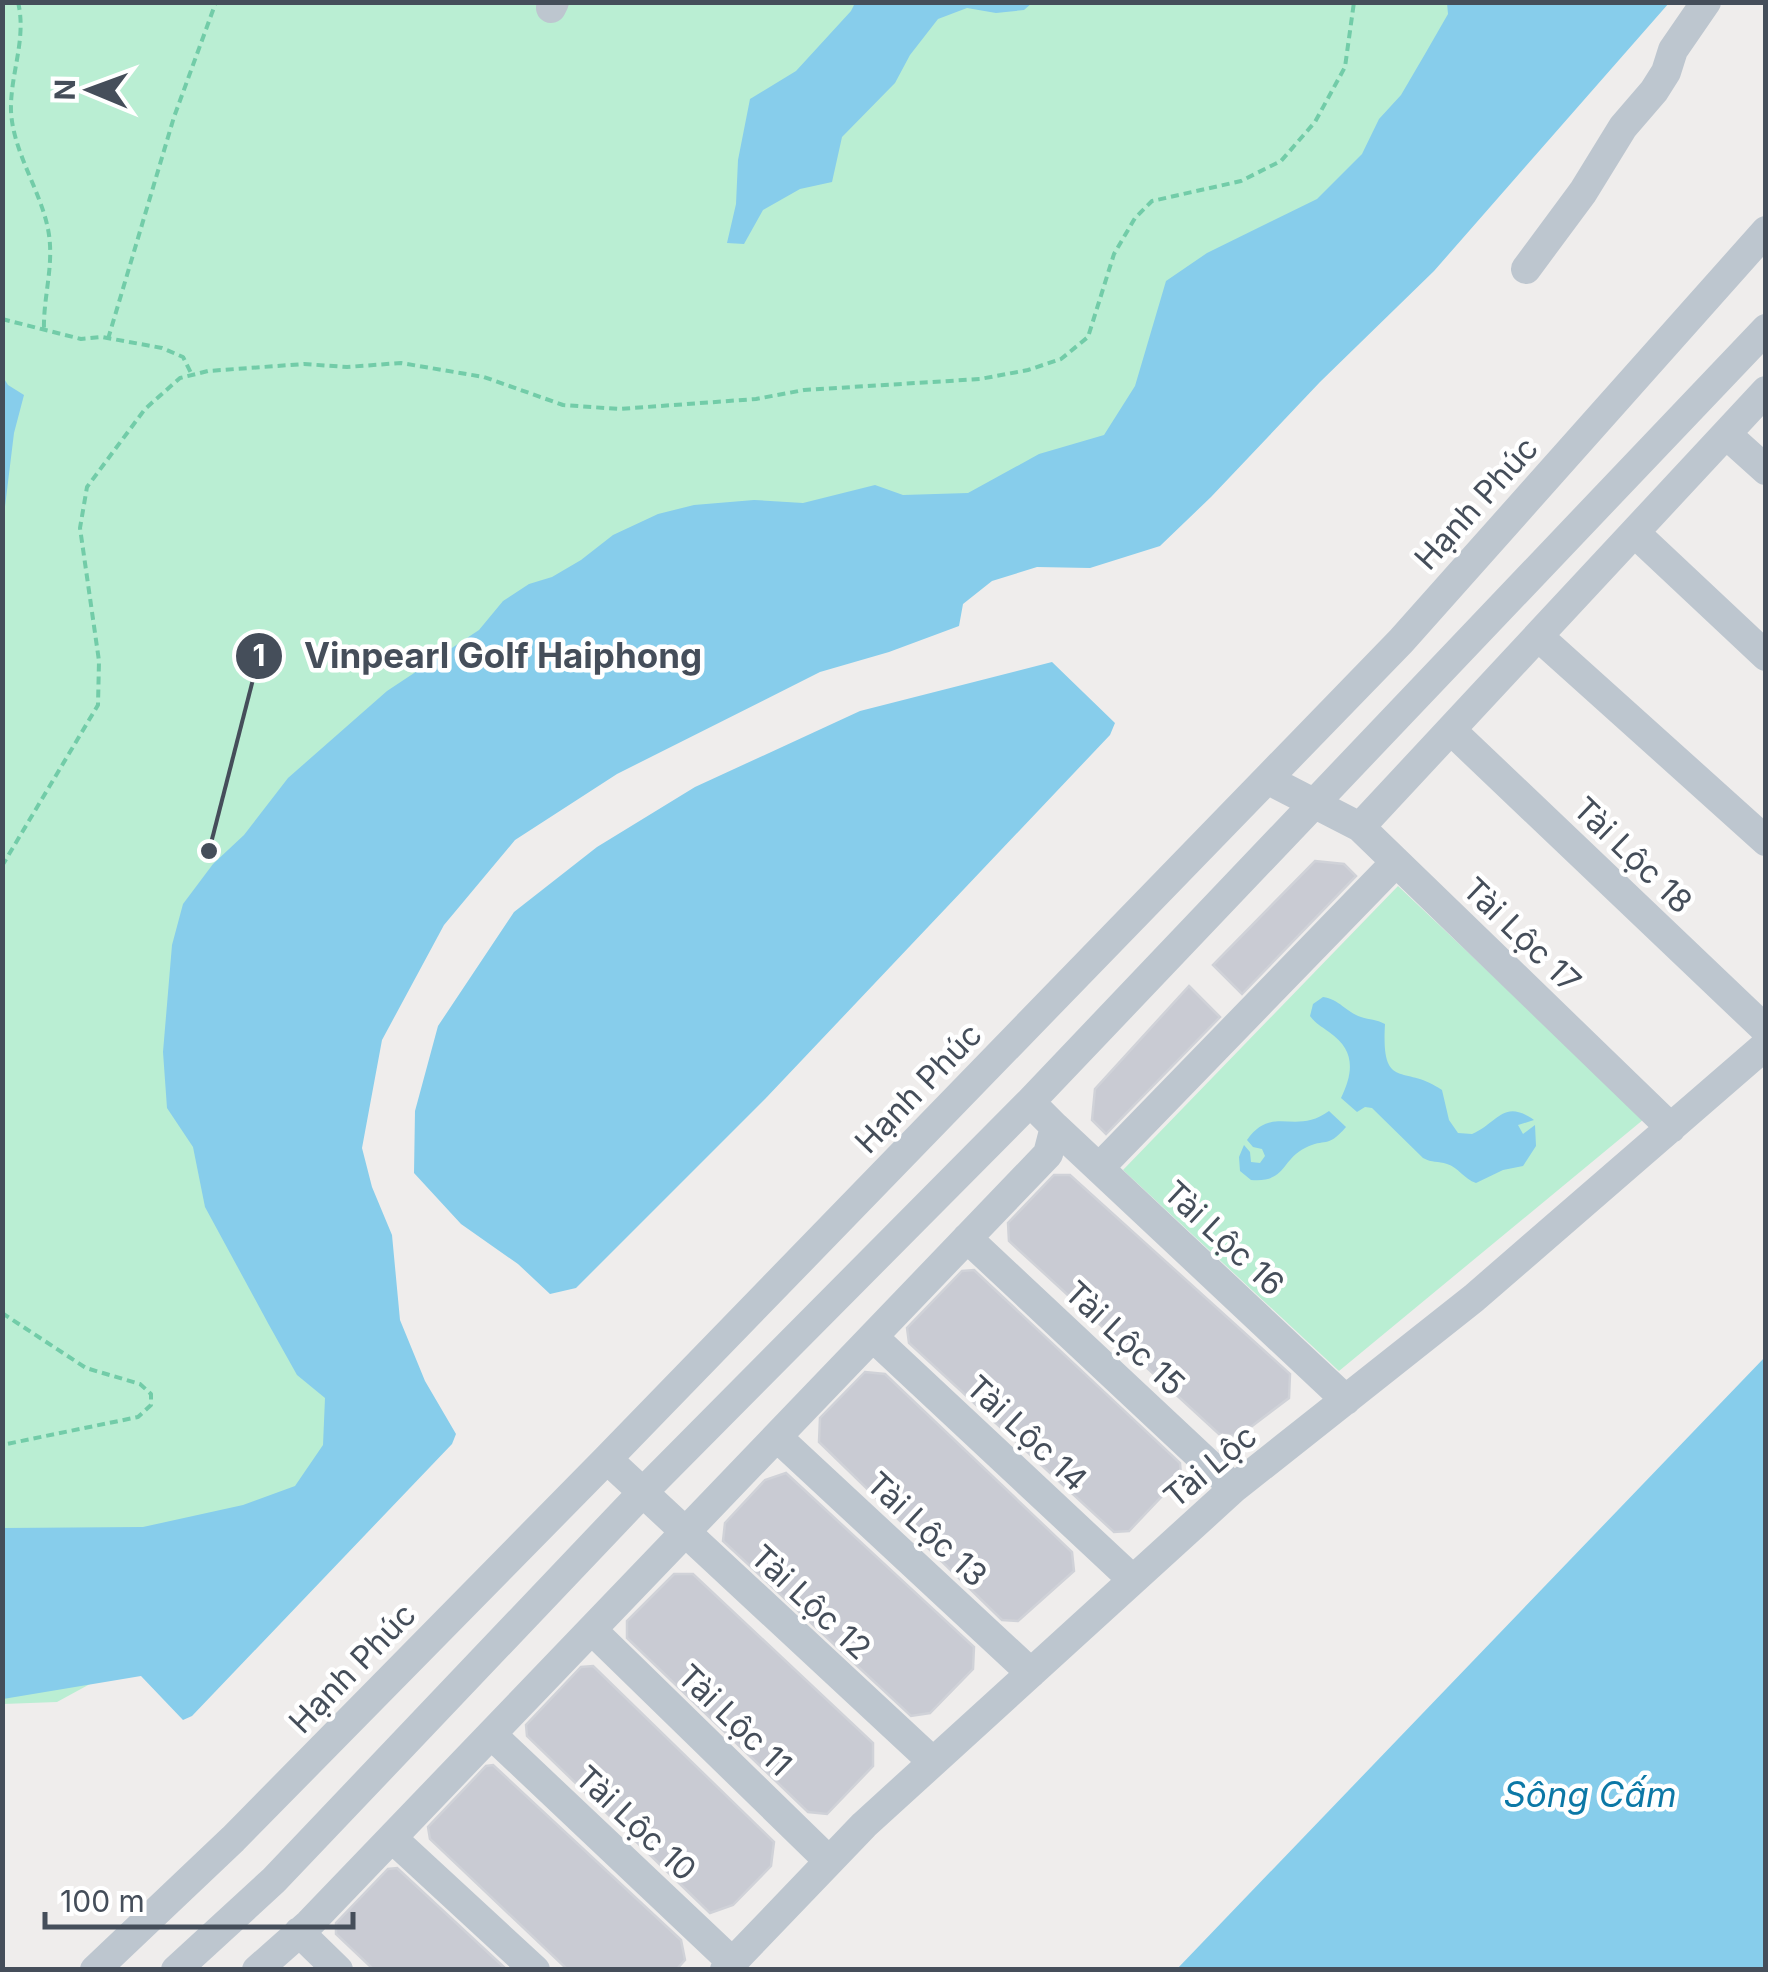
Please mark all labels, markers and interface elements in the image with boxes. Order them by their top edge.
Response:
north arrow [40,40,140,140]
text: N [48,79,82,101]
street label: Hạnh Phúc [1406,429,1546,577]
callout: Vinpearl Golf Haiphong [234,623,722,688]
text: Vinpearl Golf Haiphong [304,634,702,676]
text: 1 [253,637,265,673]
street label: Tài Lộc 18 [1565,789,1701,921]
street label: Tài Lộc 17 [1455,869,1589,1001]
street label: Hạnh Phúc [847,1015,989,1161]
street label: Tài Lộc 16 [1156,1172,1292,1304]
street label: Tài Lộc 15 [1057,1273,1193,1403]
street label: Tài Lộc 14 [958,1367,1096,1499]
street label: Tài Lộc [1156,1416,1264,1516]
street label: Tài Lộc 13 [859,1463,995,1595]
street label: Tài Lộc 12 [743,1537,879,1667]
street label: Hạnh Phúc [281,1595,423,1741]
street label: Tài Lộc 11 [670,1656,800,1784]
street label: Tài Lộc 10 [568,1757,704,1889]
water label: Sông Cấm [1503,1773,1677,1815]
scale bar [45,1867,352,1929]
text: 100 m [60,1883,145,1919]

